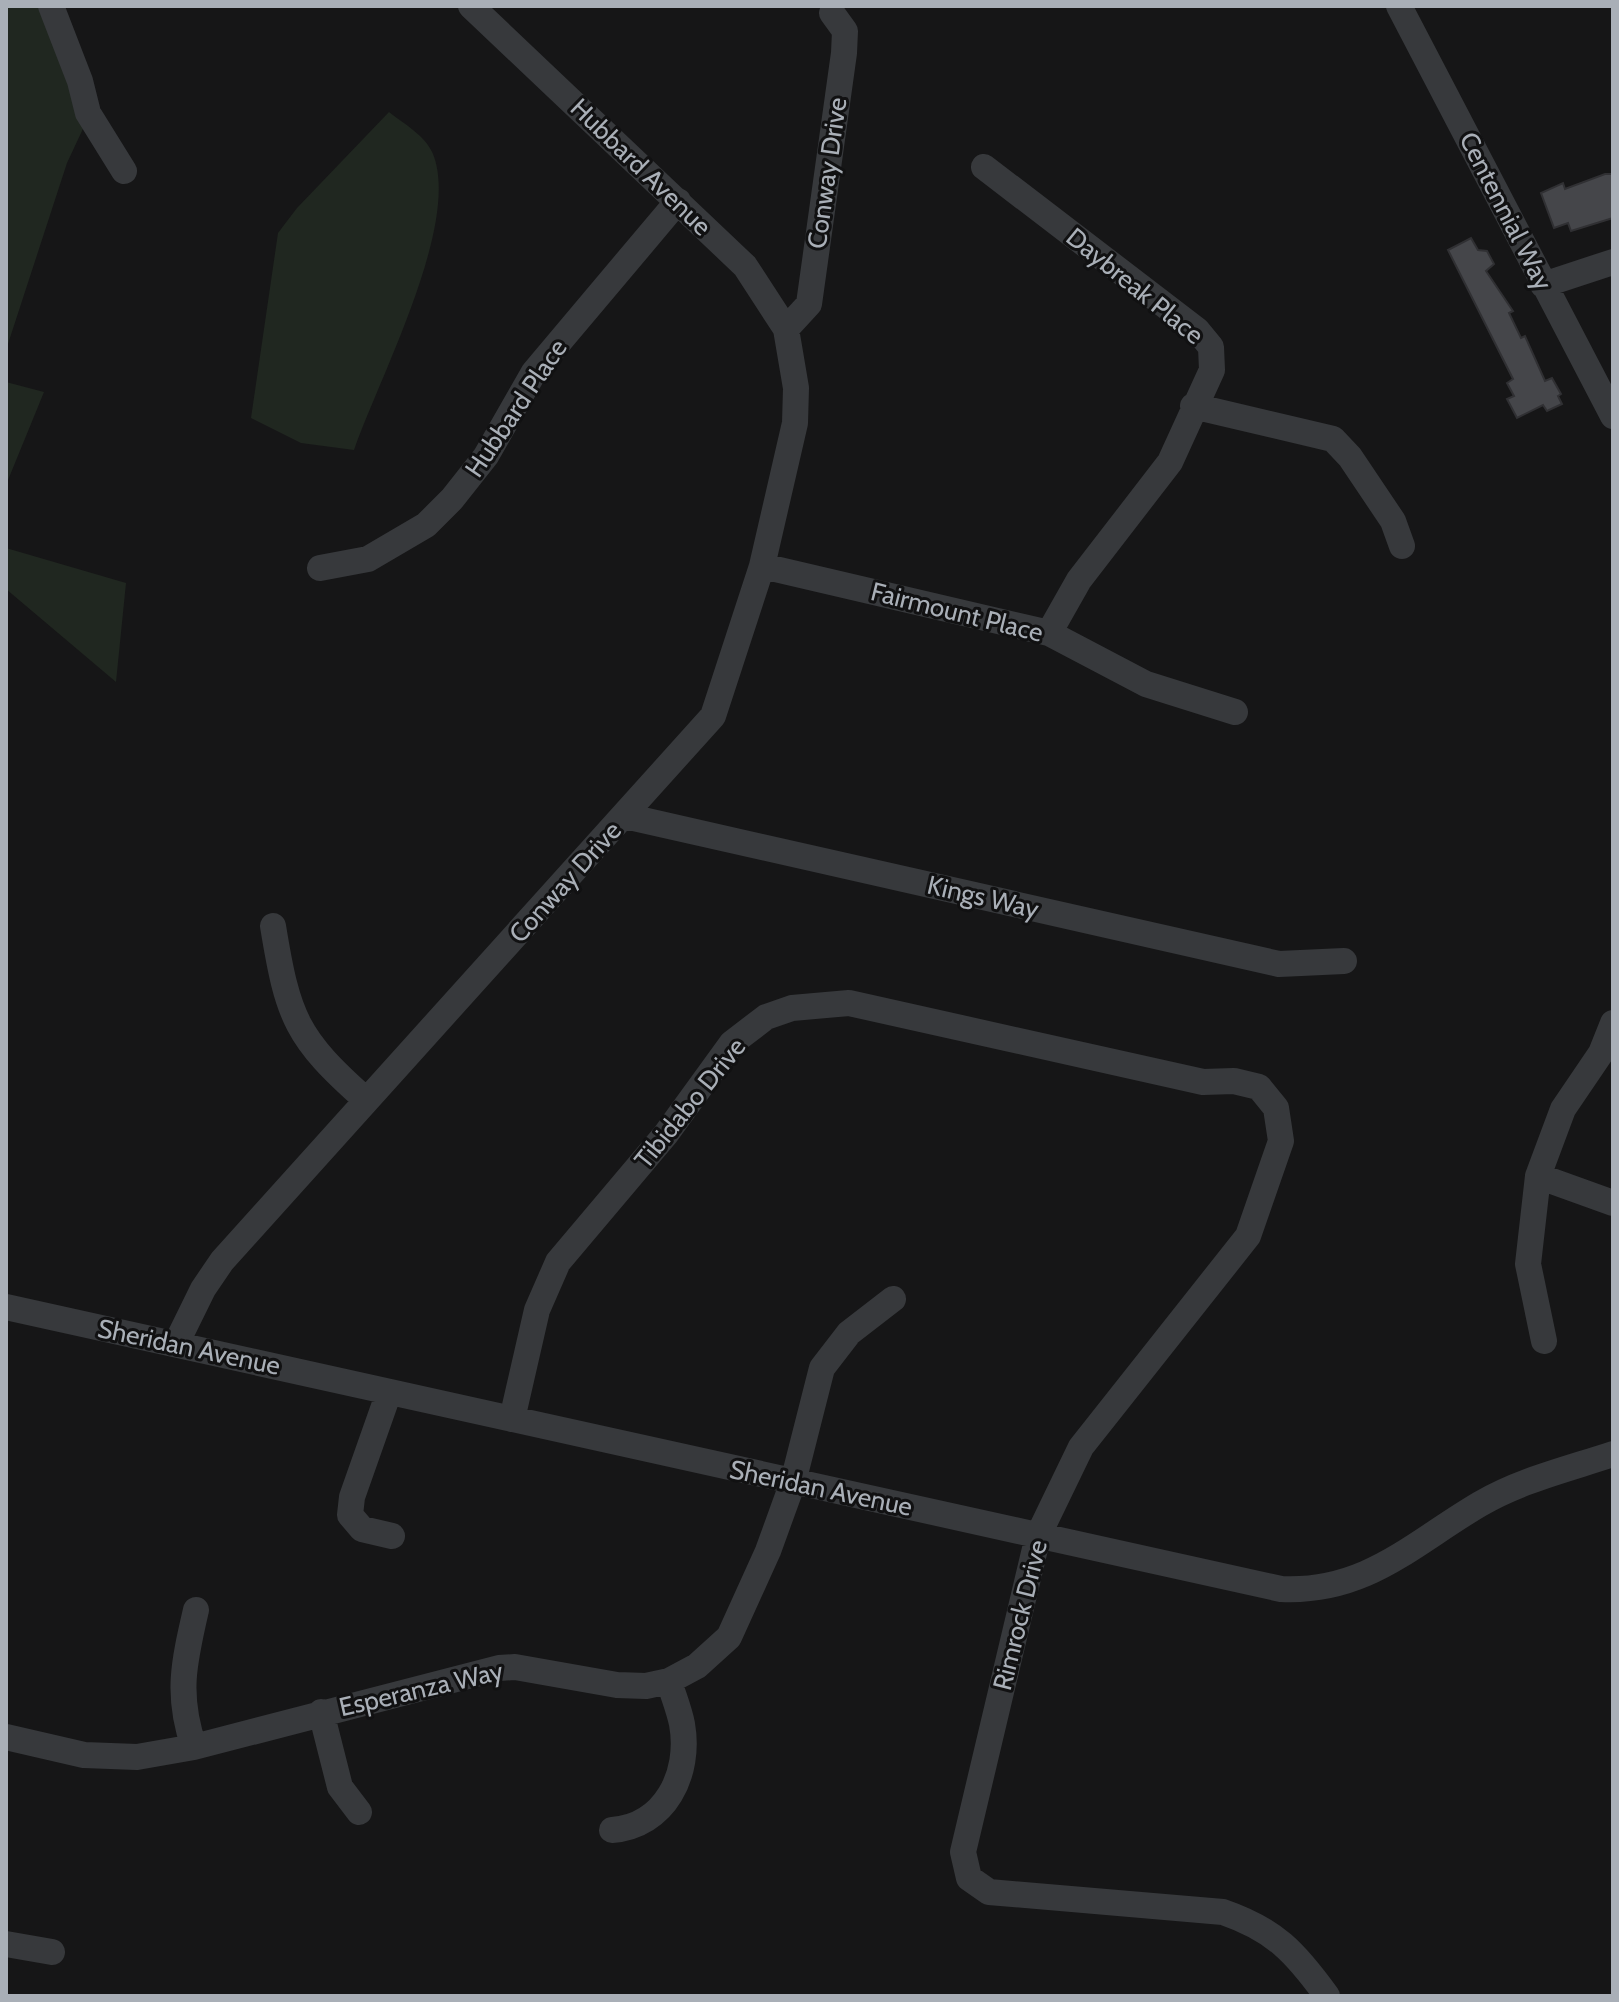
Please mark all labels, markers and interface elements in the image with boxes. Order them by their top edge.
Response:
street label: Hubbard Avenue [564,92,718,242]
street label: Conway Drive [801,95,853,251]
street label: Centennial Way [1452,127,1560,295]
street label: Daybreak Place [1060,221,1210,351]
street label: Hubbard Place [458,333,574,483]
street label: Fairmount Place [868,575,1046,649]
street label: Conway Drive [502,815,628,949]
street label: Kings Way [924,869,1042,925]
street label: Tibidabo Drive [628,1031,752,1175]
street label: Sheridan Avenue [95,1312,283,1382]
street label: Sheridan Avenue [727,1453,915,1523]
street label: Rimrock Drive [986,1537,1054,1693]
street label: Esperanza Way [336,1655,506,1723]

